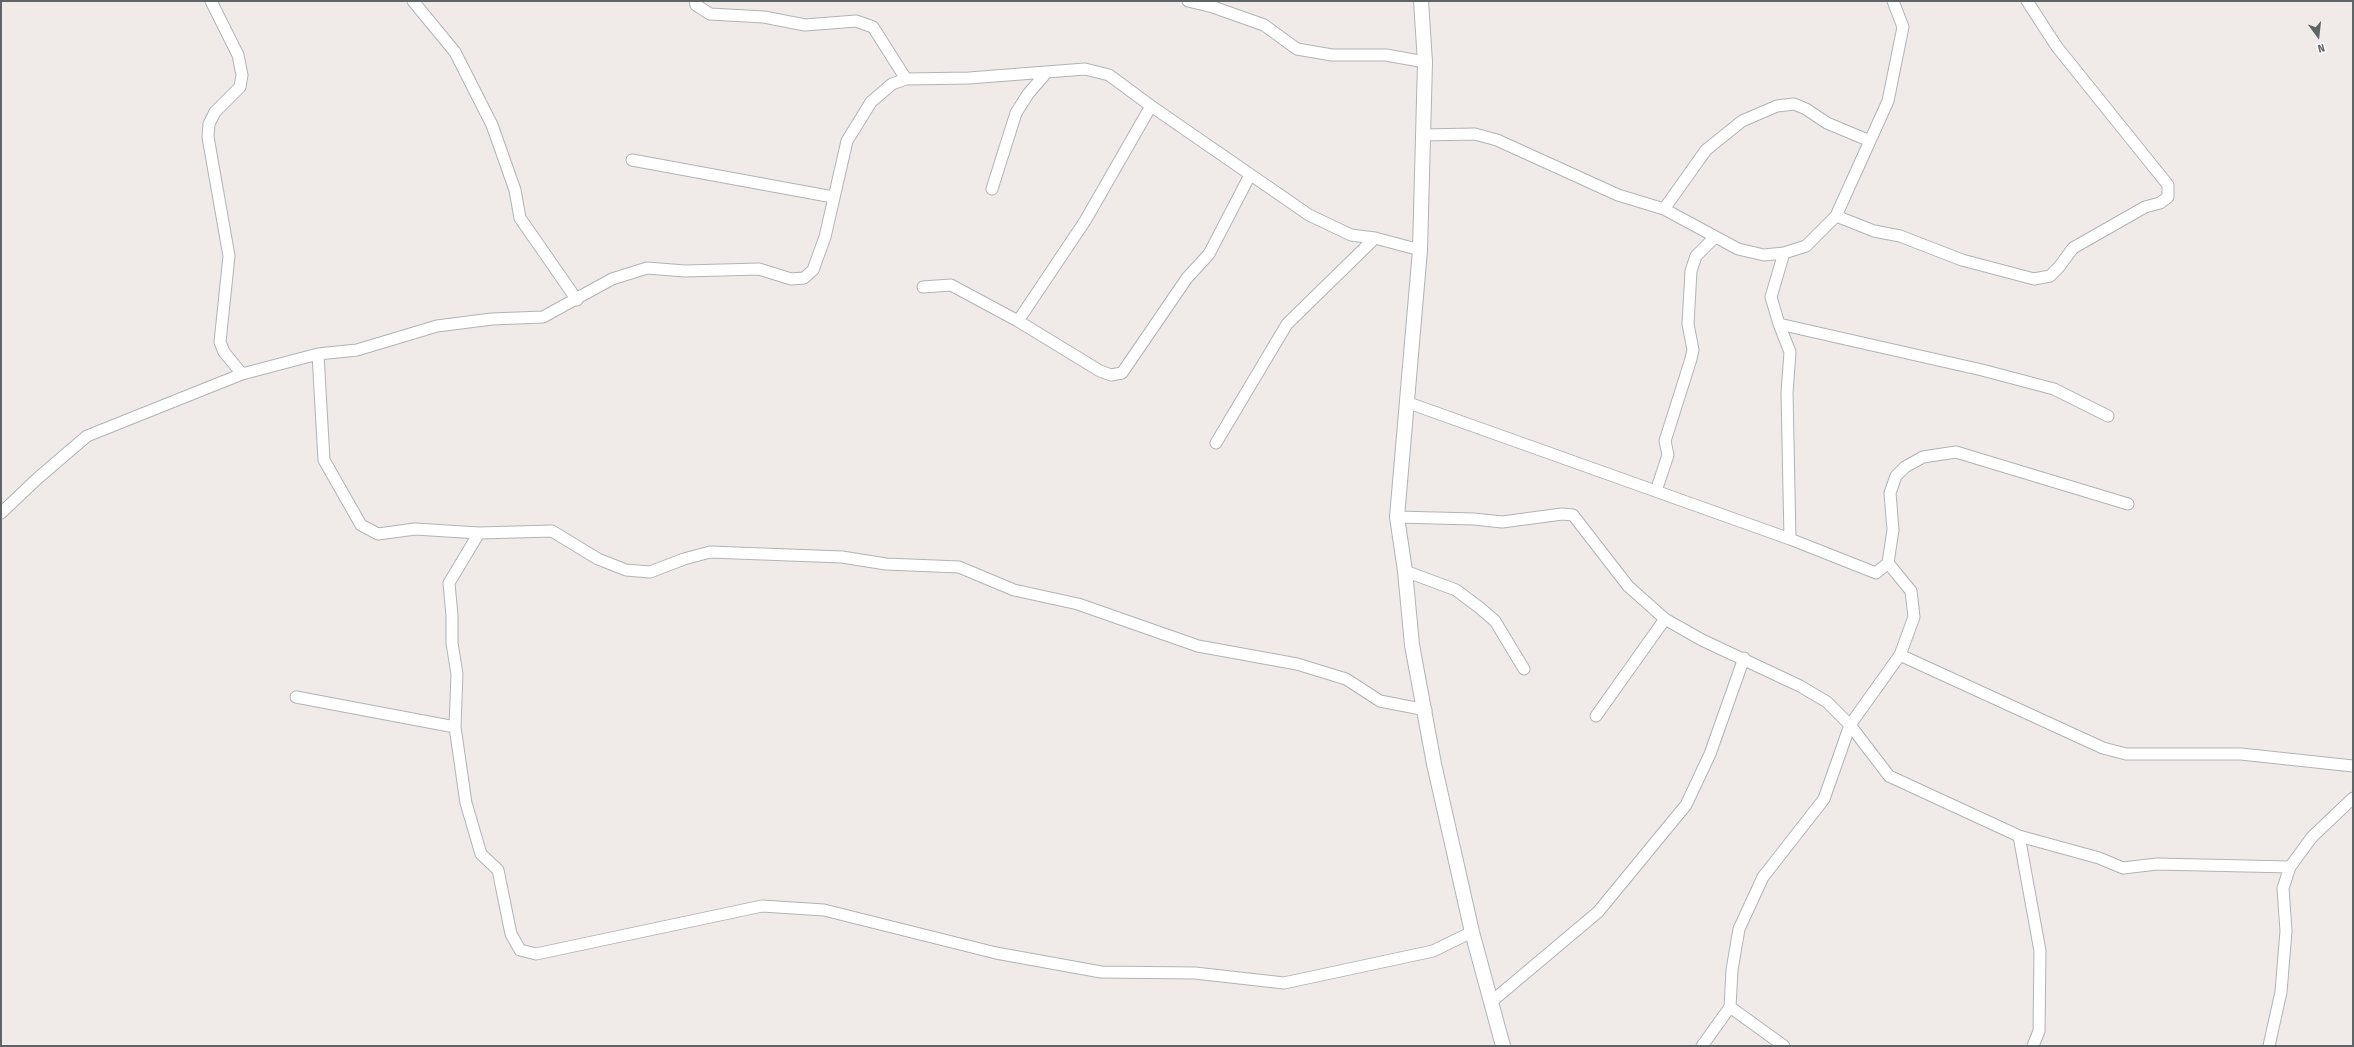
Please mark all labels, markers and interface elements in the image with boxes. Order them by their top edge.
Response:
north arrow [2298,16,2338,56]
text: N [2316,41,2326,55]

